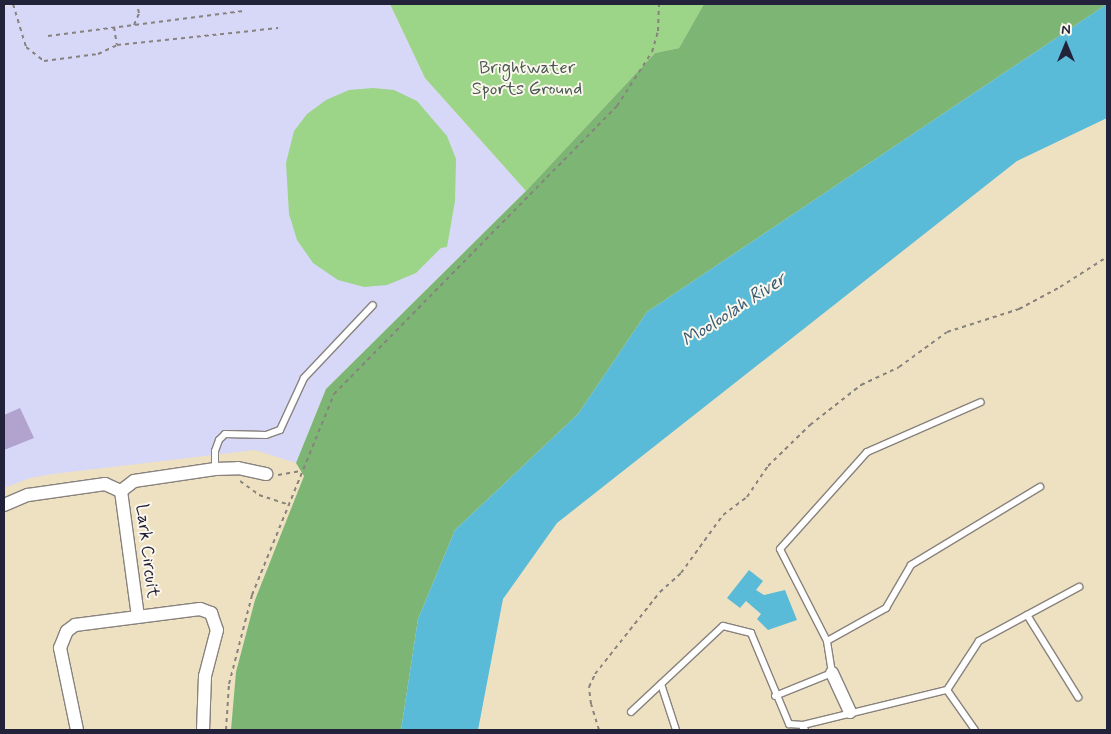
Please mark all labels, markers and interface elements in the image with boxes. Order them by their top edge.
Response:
north arrow [1041,20,1091,70]
text: N [1061,21,1071,39]
park label: Brightwater Sports Ground [472,58,582,100]
water label: Mooloolah River [677,267,791,353]
street label: Lark Circuit [131,503,163,599]

